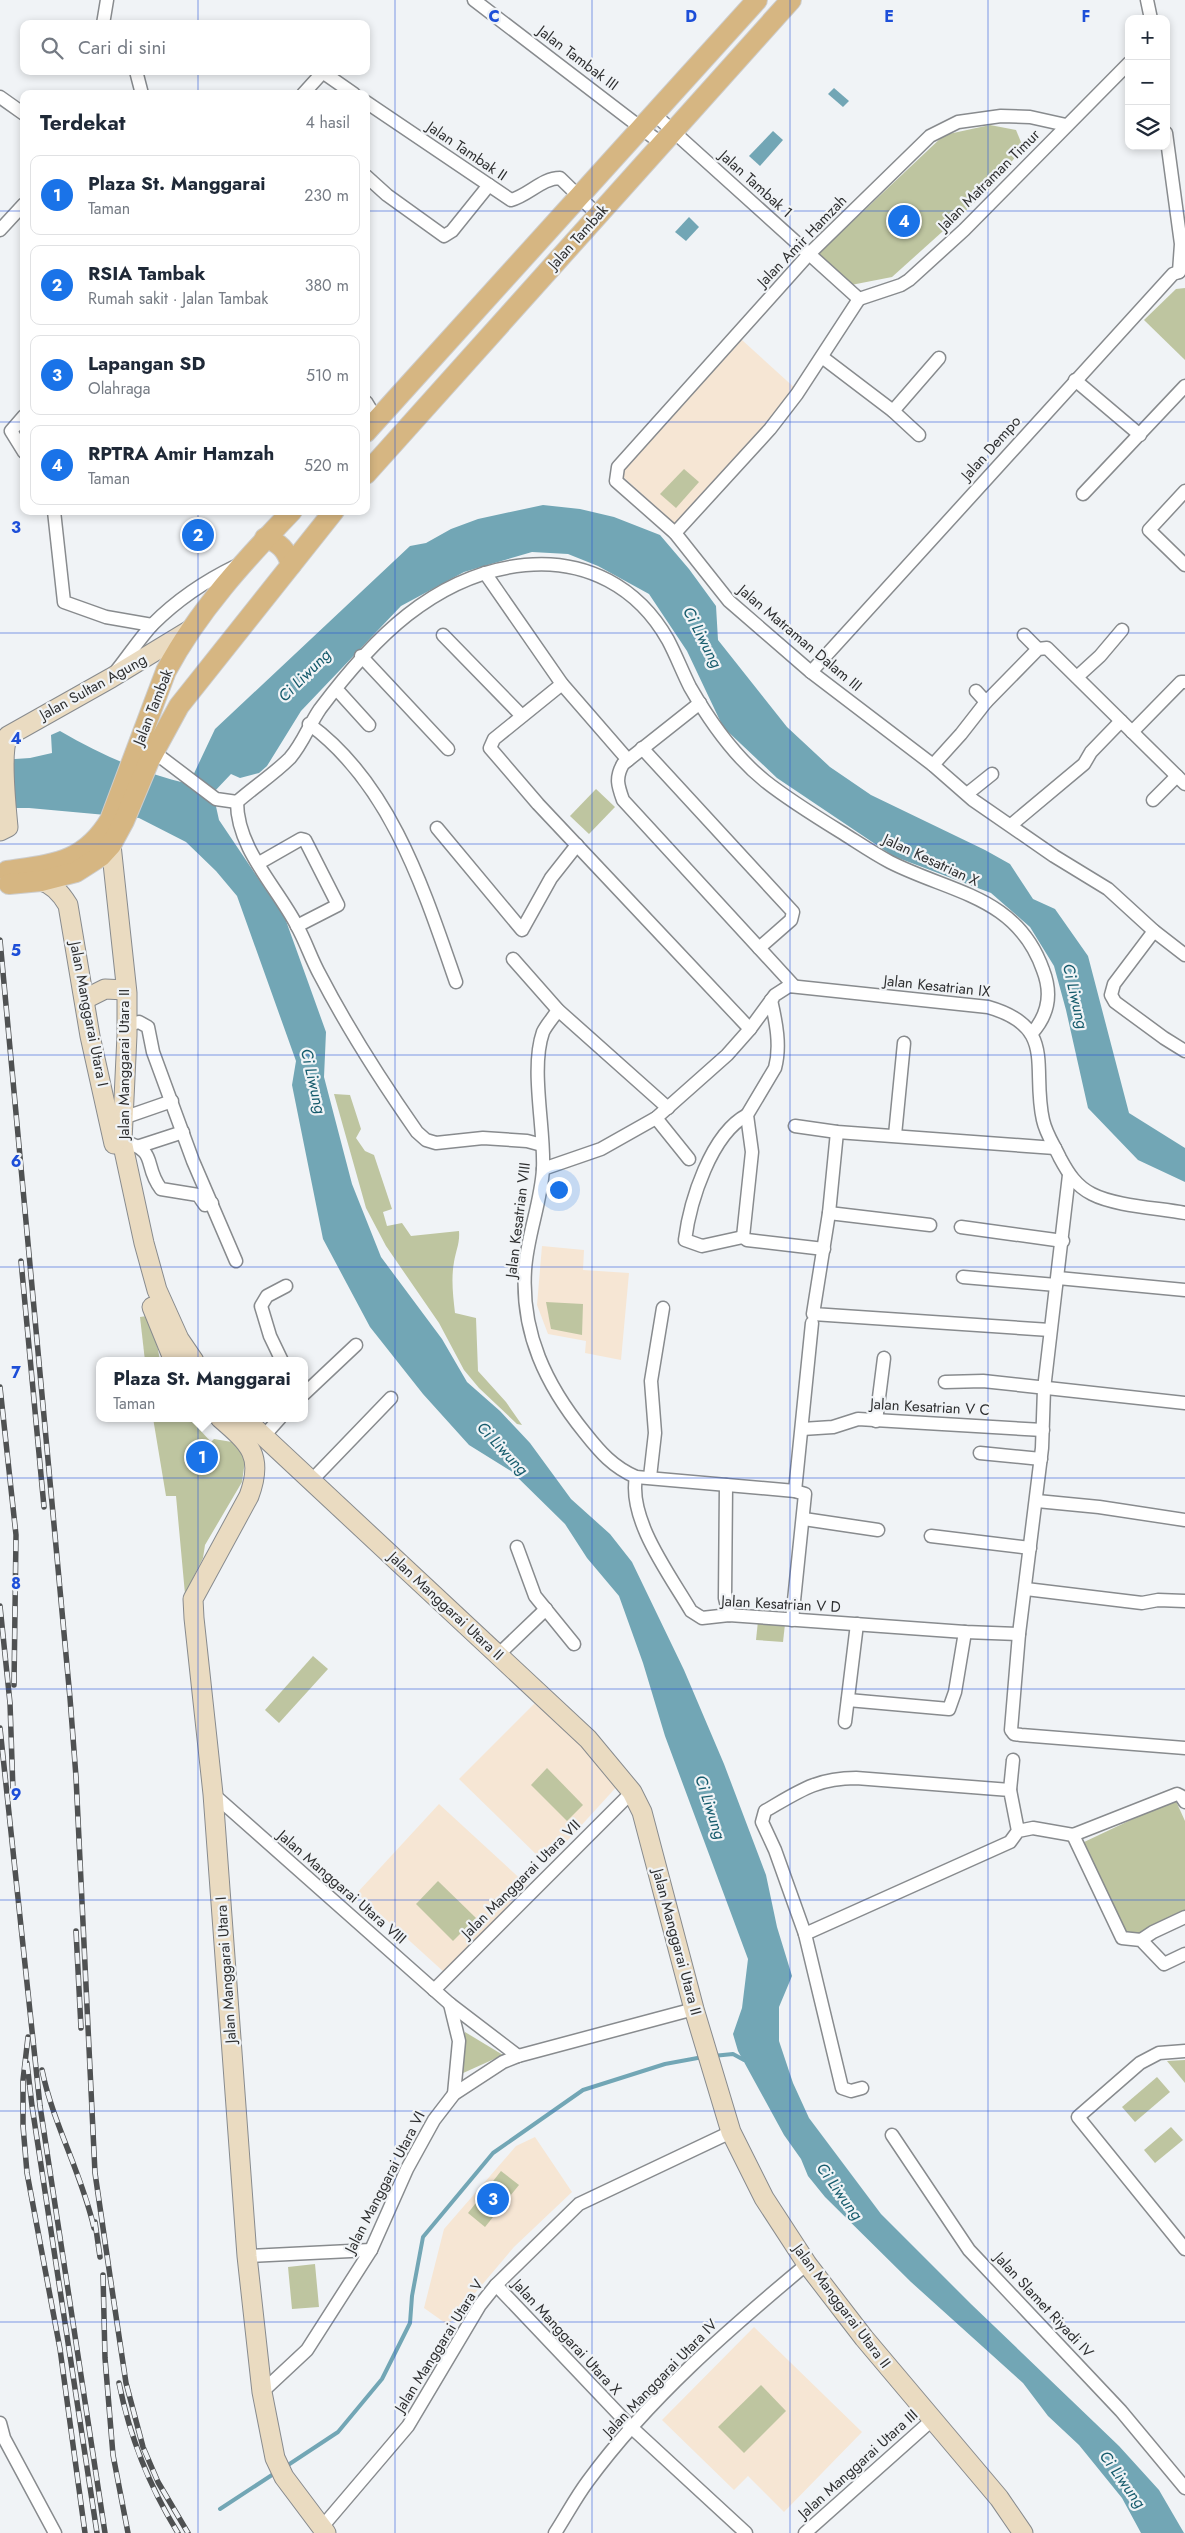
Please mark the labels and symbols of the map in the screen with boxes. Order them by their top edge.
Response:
text: C [488,5,500,28]
text: D [685,5,697,28]
text: E [884,5,894,28]
text: F [1082,5,1090,28]
street label: Jalan Tambak III [531,19,623,96]
street label: Jalan Tambak II [421,115,511,186]
street label: Jalan Matraman Timur [932,124,1045,237]
street label: Jalan Tambak 1 [713,144,797,223]
street label: Jalan Amir Hamzah [751,190,852,293]
street label: Jalan Tambak [542,199,613,276]
pin: 4 [888,202,920,240]
street label: Jalan Dempo [955,411,1026,487]
text: 3 [11,516,21,539]
pin: 2 [182,516,214,554]
street label: Jalan Matraman Dalam III [732,578,867,696]
water label: Ci Liwung [677,603,728,672]
water label: Ci Liwung [273,644,336,707]
street label: Jalan Sultan Agung [34,648,151,727]
street label: Jalan Tambak [127,665,178,750]
text: 4 [10,727,22,750]
street label: Jalan Kesatrian X [878,827,983,892]
street label: Jalan Manggarai Utara I [64,938,114,1088]
text: 5 [11,939,21,962]
water label: Ci Liwung [1057,961,1094,1031]
street label: Jalan Kesatrian IX [881,969,992,1003]
street label: Jalan Manggarai Utara II [113,989,135,1141]
water label: Ci Liwung [295,1046,332,1116]
text: 6 [11,1150,21,1173]
street label: Jalan Kesatrian VIII [500,1161,536,1281]
your location [546,1177,572,1203]
text: 7 [11,1361,21,1384]
street label: Jalan Kesatrian V C [868,1393,990,1421]
water label: Ci Liwung [472,1416,534,1481]
pin: 1 [186,1438,218,1476]
street label: Jalan Manggarai Utara II [382,1545,509,1665]
text: 8 [11,1572,21,1595]
street label: Jalan Kesatrian V D [719,1590,841,1618]
water label: Ci Liwung [689,1772,732,1842]
text: 9 [11,1783,21,1806]
street label: Jalan Manggarai Utara VII [455,1814,586,1945]
street label: Jalan Manggarai Utara VIII [271,1824,411,1949]
street label: Jalan Manggarai Utara II [646,1864,707,2018]
street label: Jalan Manggarai Utara I [210,1896,242,2046]
street label: Jalan Manggarai Utara VI [339,2107,430,2259]
water label: Ci Liwung [811,2158,868,2225]
pin: 3 [477,2180,509,2218]
street label: Jalan Manggarai Utara II [787,2238,896,2373]
street label: Jalan Slamet Riyadi IV [988,2246,1099,2363]
street label: Jalan Manggarai Utara X [506,2273,627,2400]
street label: Jalan Manggarai Utara V [388,2275,489,2418]
street label: Jalan Manggarai Utara IV [596,2314,722,2443]
street label: Jalan Manggarai Utara III [792,2404,923,2525]
water label: Ci Liwung [1094,2446,1151,2513]

